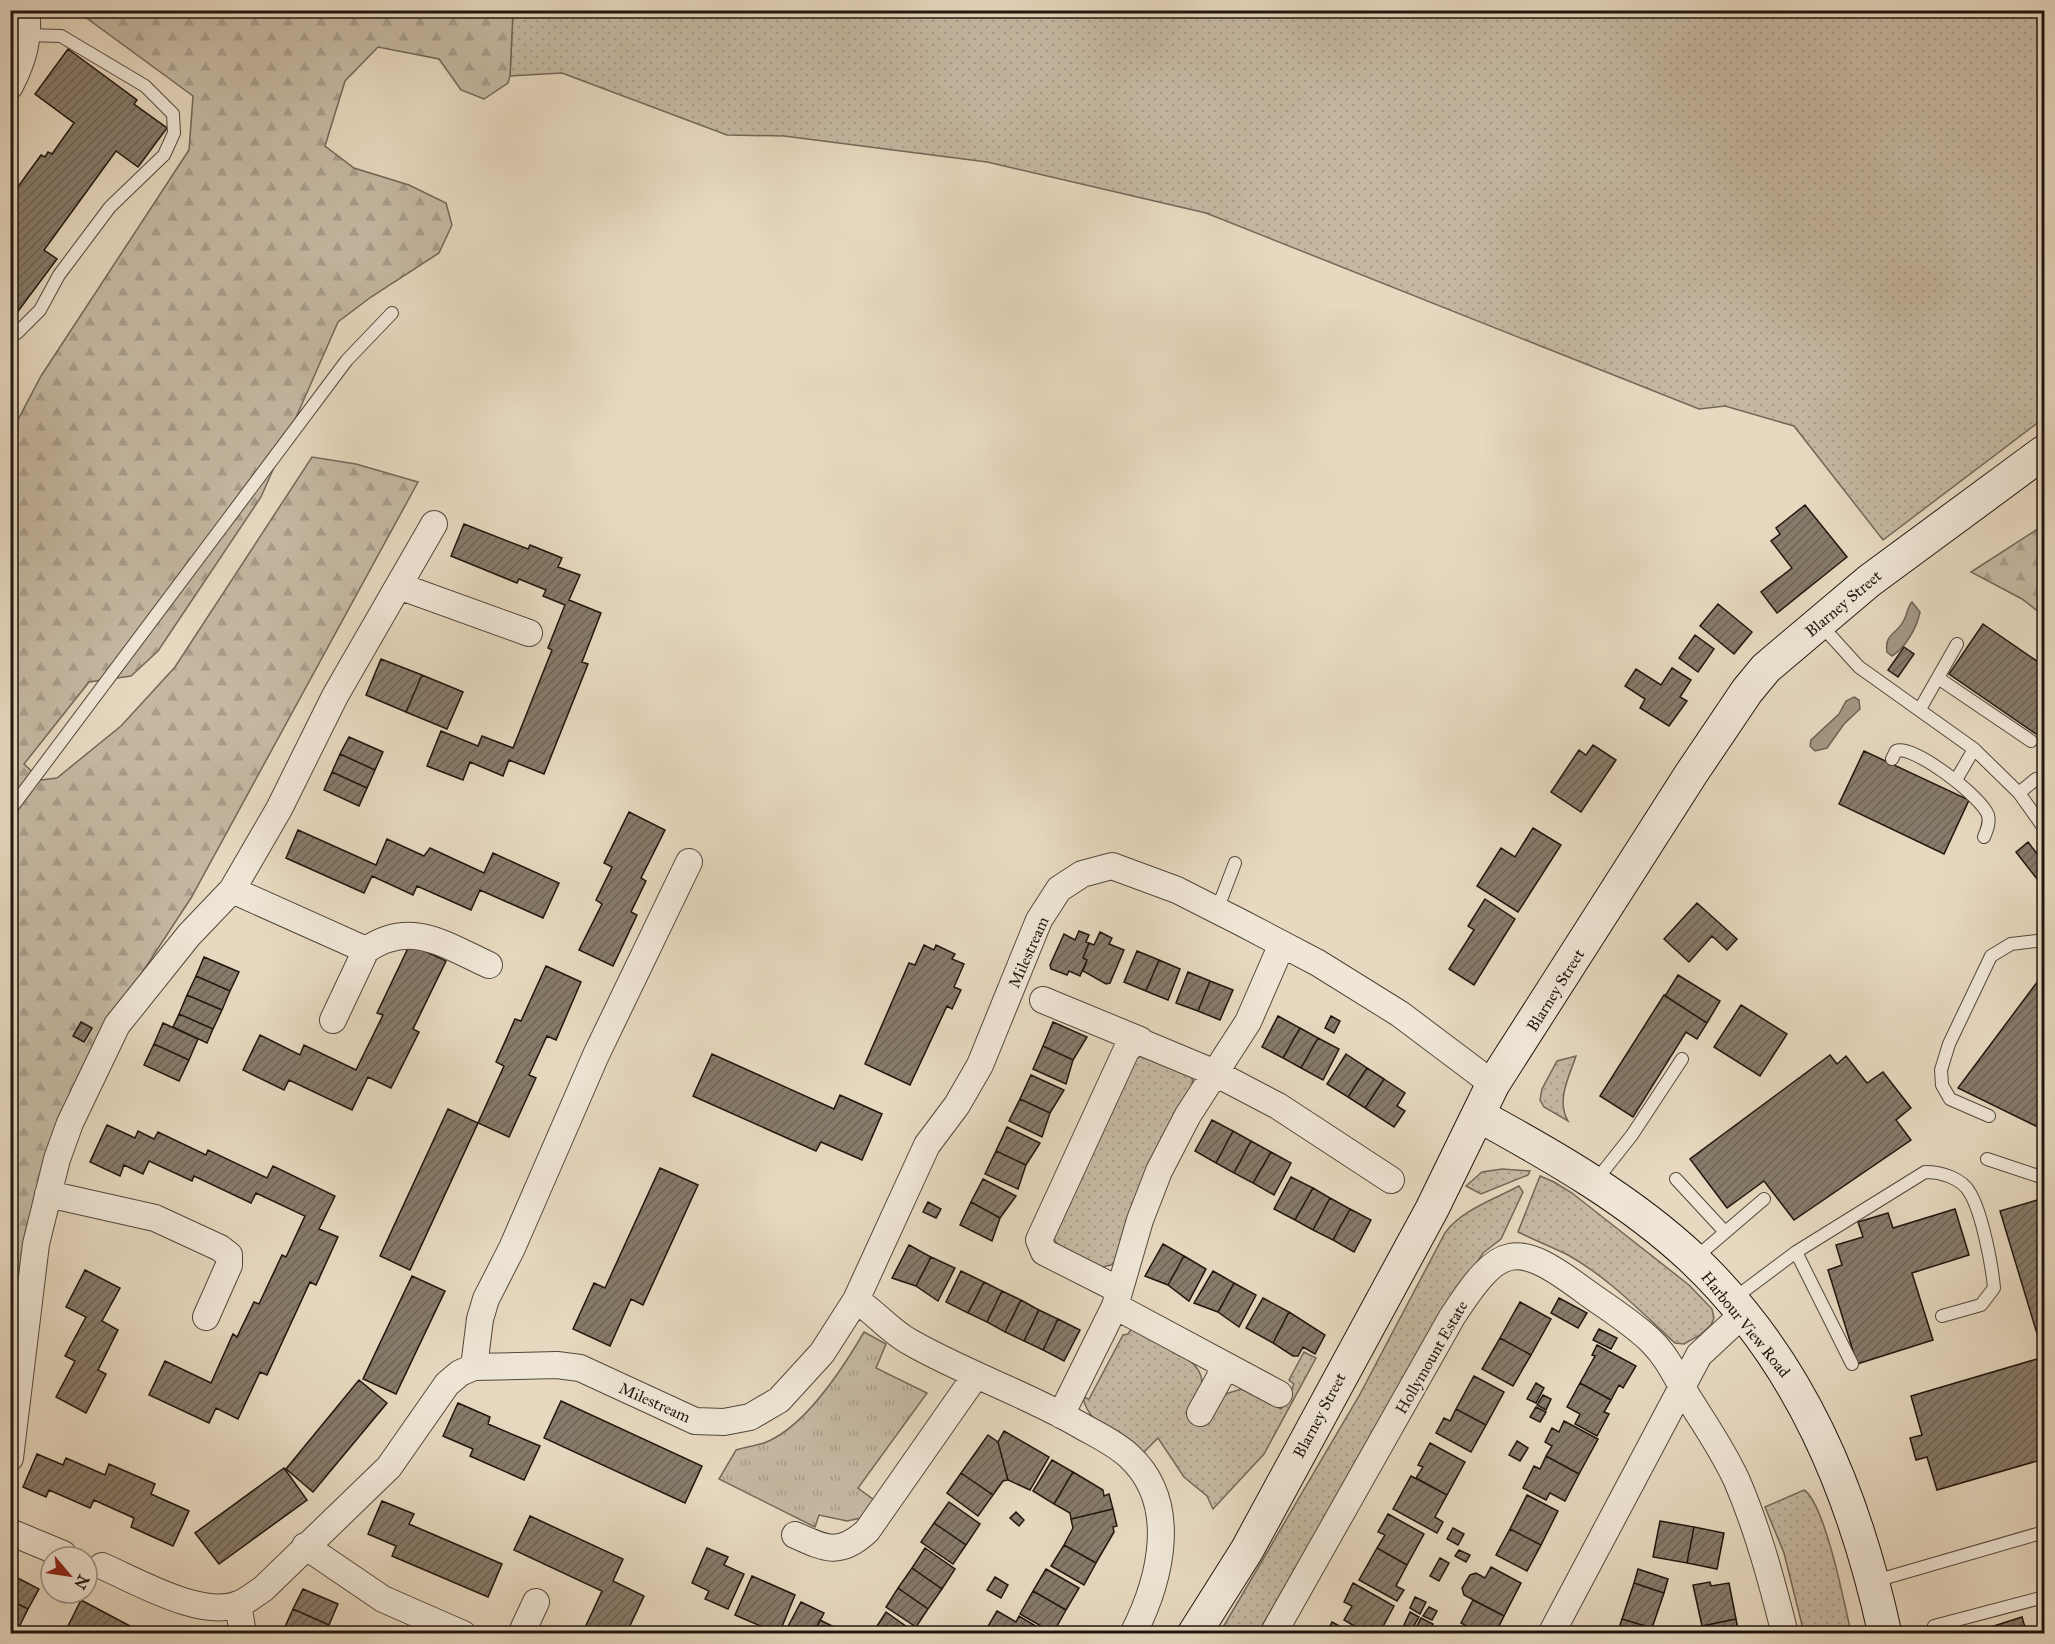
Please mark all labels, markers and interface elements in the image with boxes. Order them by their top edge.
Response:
street label: Blarney Street [1801,566,1886,641]
street label: Milestream [1004,913,1053,991]
street label: Blarney Street [1523,945,1588,1035]
street label: Harbour View Road [1697,1268,1794,1381]
street label: Hollymount Estate [1391,1297,1472,1417]
street label: Blarney Street [1289,1369,1350,1461]
street label: Milestream [616,1378,694,1427]
north arrow [39,1545,99,1605]
text: N [70,1571,93,1593]

